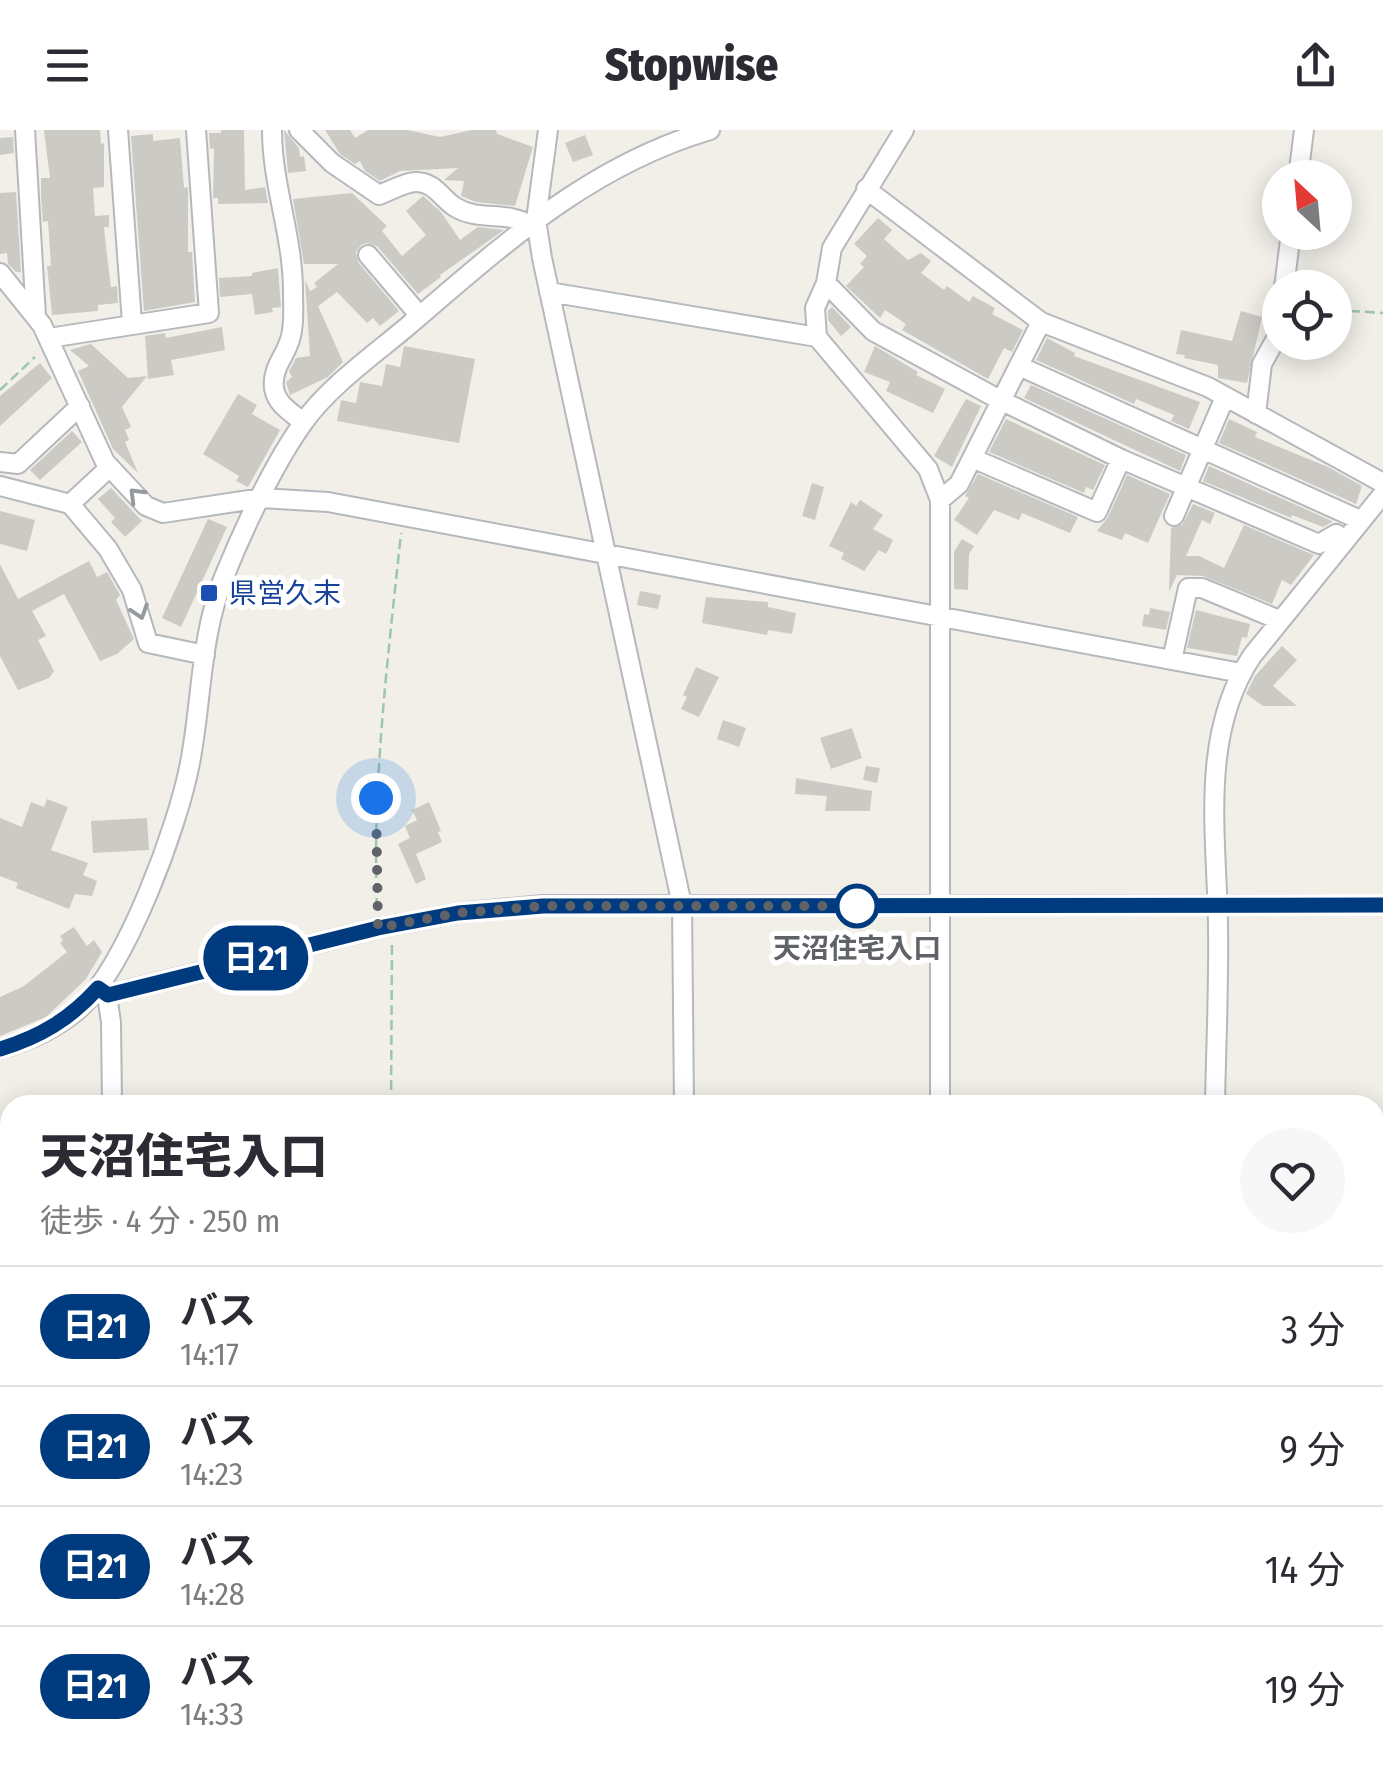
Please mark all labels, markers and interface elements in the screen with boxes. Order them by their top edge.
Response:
icon: menu [40,38,95,93]
text: Stopwise [605,38,778,92]
icon: share [1288,38,1343,93]
north arrow [1262,160,1352,250]
map controls [1262,160,1352,360]
button: locate [1262,270,1352,360]
one-way arrow [130,489,148,507]
place label: 県営久末 [229,577,341,610]
marker: 県営久末 [198,582,220,604]
one-way arrow [128,603,148,620]
your location [351,773,401,823]
marker: 天沼住宅入口 [836,885,878,927]
line badge: 日21 [198,926,314,990]
place label: 天沼住宅入口 [773,932,941,965]
text: 日21 [223,937,289,979]
text: 天沼住宅入口 [40,1128,328,1186]
button: heart [1240,1128,1345,1233]
text: 徒歩 · 4 分 · 250 m [40,1202,280,1240]
text: バス [180,1288,256,1334]
text: 日21 [62,1305,128,1347]
text: 3 分 [1281,1307,1345,1353]
text: 14:17 [180,1335,239,1373]
text: バス [180,1408,256,1454]
text: 日21 [62,1425,128,1467]
text: 9 分 [1280,1427,1345,1473]
text: 14:23 [180,1455,243,1493]
text: バス [180,1528,256,1574]
text: 日21 [62,1545,128,1587]
text: 14 分 [1265,1547,1345,1593]
text: 14:28 [180,1575,245,1613]
text: バス [180,1648,256,1694]
text: 日21 [62,1665,128,1707]
text: 19 分 [1265,1667,1345,1713]
text: 14:33 [180,1695,244,1733]

